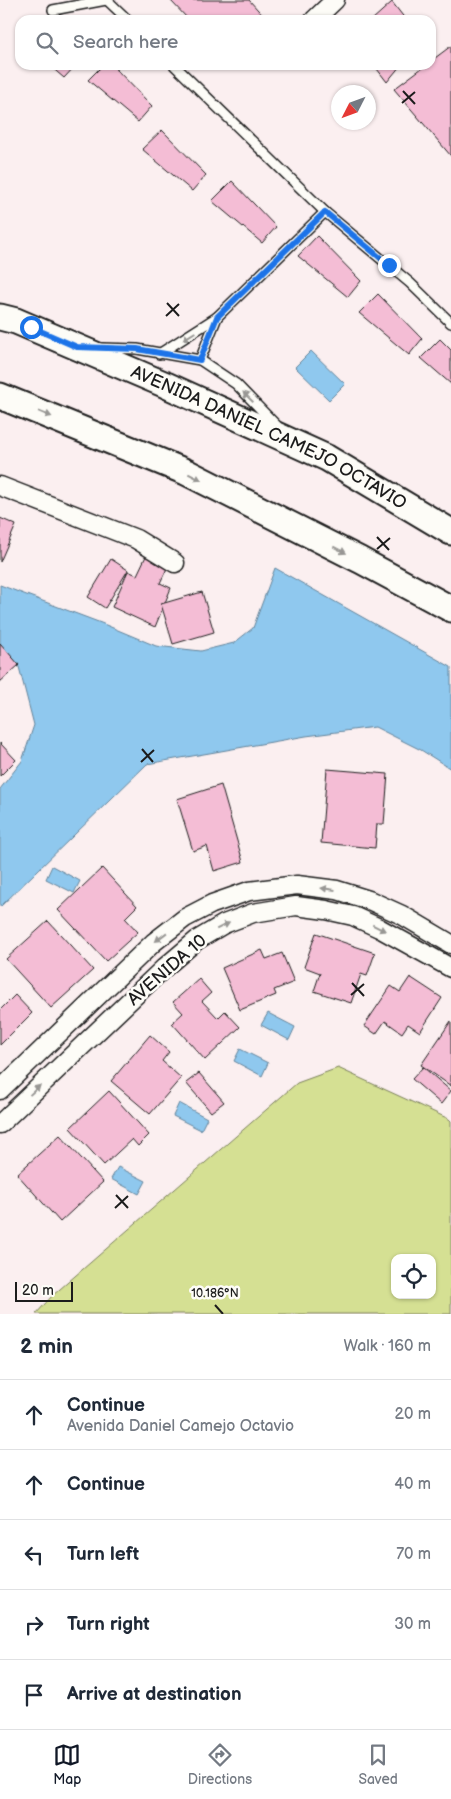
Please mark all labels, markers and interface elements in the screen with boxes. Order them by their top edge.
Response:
search box [15,15,436,70]
icon: search [33,29,61,57]
text: Search here [73,31,178,54]
north arrow [331,85,376,130]
route end [378,254,401,277]
route start [20,316,43,339]
one-way arrow [182,331,195,340]
street label: AVENIDA DANIEL CAMEJO OCTAVIO [128,361,410,514]
one-way arrow [242,391,254,403]
one-way arrow [38,411,52,419]
one-way arrow [188,473,202,481]
one-way arrow [333,546,347,554]
one-way arrow [320,885,336,893]
one-way arrow [215,921,230,930]
one-way arrow [372,924,386,932]
street label: AVENIDA 10 [123,930,211,1010]
one-way arrow [154,931,167,942]
one-way arrow [29,1084,41,1096]
map controls [391,1254,436,1299]
button: locate [391,1254,436,1299]
scale bar [15,1279,72,1302]
text: 20 m [22,1282,54,1299]
text: 10.186°N [191,1286,239,1301]
text: 2 min [20,1334,73,1359]
text: Walk · 160 m [343,1337,431,1356]
text: Continue [67,1394,145,1417]
icon: ahead [20,1401,48,1429]
text: 20 m [395,1405,431,1424]
text: Avenida Daniel Camejo Octavio [67,1417,294,1436]
icon: ahead [20,1471,48,1499]
text: Continue [67,1473,145,1496]
text: 40 m [394,1475,431,1494]
icon: left [20,1541,48,1569]
text: Turn left [67,1543,139,1566]
text: 70 m [396,1545,431,1564]
icon: right [20,1611,48,1639]
text: Turn right [67,1613,150,1636]
text: 30 m [394,1615,431,1634]
icon: arrive [20,1681,48,1709]
text: Arrive at destination [67,1683,242,1706]
tab: Map [53,1741,81,1788]
tab: Directions [188,1741,252,1788]
tab: Saved [358,1741,398,1788]

